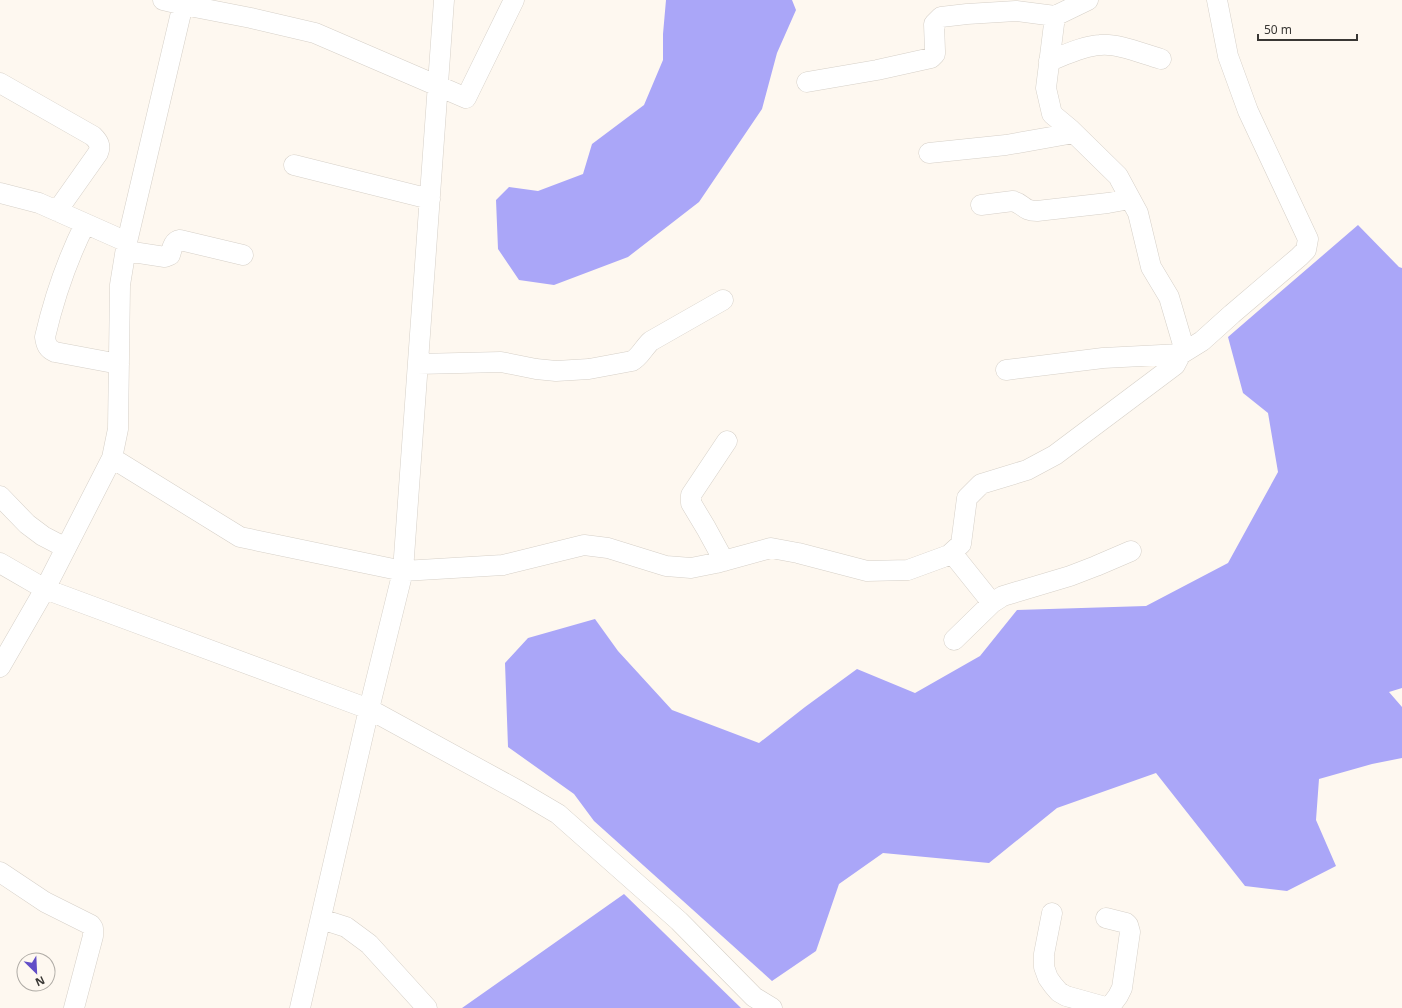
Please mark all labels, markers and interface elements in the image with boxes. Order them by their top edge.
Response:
scale bar [1258,16,1357,42]
text: 50 m [1264,21,1292,38]
north arrow [16,952,56,992]
text: N [33,973,47,990]

